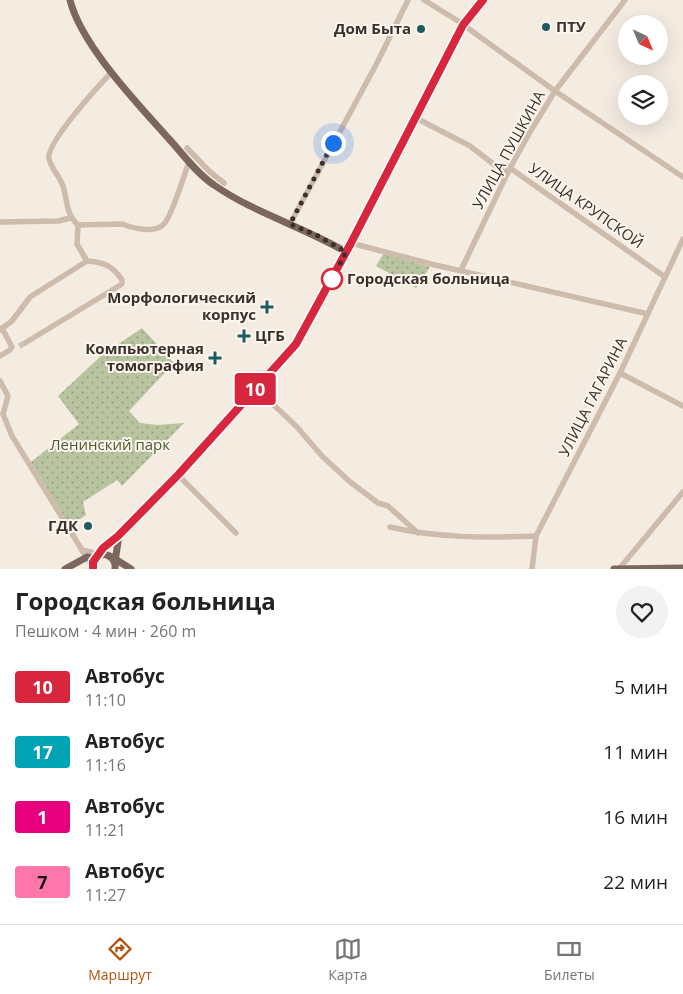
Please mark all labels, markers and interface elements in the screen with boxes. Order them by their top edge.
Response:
north arrow [618,15,668,65]
map controls [618,15,668,125]
place label: ПТУ [556,16,586,36]
place label: Дом Быта [334,18,411,38]
marker: ПТУ [540,21,552,33]
marker: Дом Быта [415,23,427,35]
button: layers [618,75,668,125]
street label: УЛИЦА ПУШКИНА [467,86,549,212]
your location [321,131,346,156]
street label: УЛИЦА КРУПСКОЙ [525,158,648,252]
marker: Городская больница [321,268,343,290]
place label: Городская больница [347,268,510,288]
place label: Морфологический корпус [107,287,256,324]
marker: Морфологический корпус [260,300,274,314]
place label: ЦГБ [255,325,285,345]
marker: ЦГБ [237,329,251,343]
street label: УЛИЦА ГАГАРИНА [553,333,631,460]
place label: Компьютерная томография [85,338,204,375]
marker: Компьютерная томография [208,351,222,365]
line badge: 10 [232,373,278,405]
text: 10 [245,377,265,401]
park label: Ленинский парк [50,434,170,454]
place label: ГДК [48,515,79,535]
marker: ГДК [82,520,94,532]
text: Городская больница [15,584,276,617]
button: heart [616,586,668,638]
text: Пешком · 4 мин · 260 m [15,620,196,642]
text: Автобус [85,663,165,689]
text: 5 мин [614,674,668,700]
text: 10 [32,675,53,699]
text: 11:10 [85,689,126,711]
text: Автобус [85,728,165,754]
text: 11 мин [603,739,668,765]
text: 17 [32,740,53,764]
text: 11:16 [85,754,126,776]
text: Автобус [85,793,165,819]
text: 16 мин [603,804,668,830]
text: 1 [37,805,48,829]
text: 11:21 [85,819,126,841]
text: Автобус [85,858,165,884]
text: 22 мин [603,869,668,895]
text: 7 [37,870,48,894]
text: 11:27 [85,884,126,906]
tab: Маршрут [88,935,152,984]
tab: Карта [328,935,368,984]
tab: Билеты [544,935,595,984]

